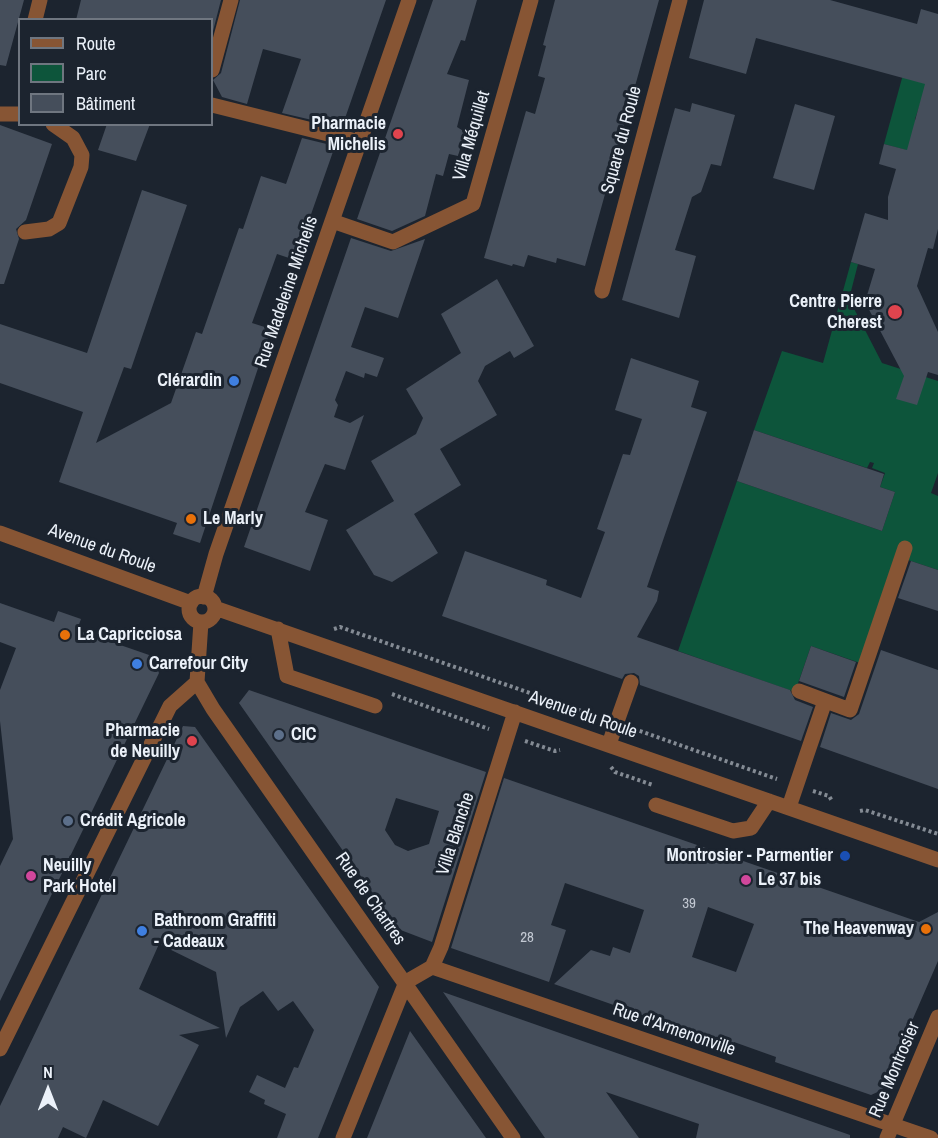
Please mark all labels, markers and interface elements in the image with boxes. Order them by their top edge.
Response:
legend [18,18,213,126]
text: Route [76,31,115,56]
text: Parc [76,61,106,86]
street label: Square du Roule [597,84,647,196]
street label: Villa Méquillet [449,89,495,183]
text: Bâtiment [76,91,135,116]
place label: Pharmacie Michelis [311,113,386,156]
marker: Pharmacie Michelis [391,127,405,141]
street label: Rue Madeleine Michelis [251,213,323,371]
place label: Centre Pierre Cherest [789,291,882,334]
marker: Centre Pierre Cherest [886,303,904,321]
place label: Clérardin [157,370,222,392]
marker: Clérardin [227,374,241,388]
place label: Le Marly [203,508,263,530]
marker: Le Marly [184,512,198,526]
street label: Avenue du Roule [45,520,159,578]
place label: La Capricciosa [77,624,182,646]
marker: La Capricciosa [58,628,72,642]
place label: Carrefour City [149,653,248,675]
marker: Carrefour City [130,657,144,671]
street label: Avenue du Roule [526,686,640,744]
place label: Pharmacie de Neuilly [105,720,180,762]
place label: CIC [291,724,316,746]
marker: CIC [272,728,286,742]
marker: Pharmacie de Neuilly [185,734,199,748]
street label: Villa Blanche [432,790,480,878]
place label: Crédit Agricole [80,810,186,832]
marker: Crédit Agricole [61,814,75,828]
place label: Montrosier - Parmentier [667,845,833,867]
street label: Rue de Chartres [330,848,410,950]
marker: Montrosier - Parmentier [838,849,852,863]
place label: Neuilly Park Hotel [43,855,116,898]
marker: Neuilly Park Hotel [24,869,38,883]
place label: Le 37 bis [758,869,821,891]
marker: Le 37 bis [739,873,753,887]
house number: 39 [682,895,696,913]
place label: Bathroom Graffiti - Cadeaux [154,910,276,952]
place label: The Heavenway [803,918,914,940]
marker: The Heavenway [919,922,933,936]
marker: Bathroom Graffiti - Cadeaux [135,924,149,938]
house number: 28 [520,929,534,947]
street label: Rue d'Armenonville [610,999,738,1061]
street label: Rue Montrosier [865,1019,925,1121]
north arrow [18,1060,78,1120]
text: N [43,1061,53,1083]

